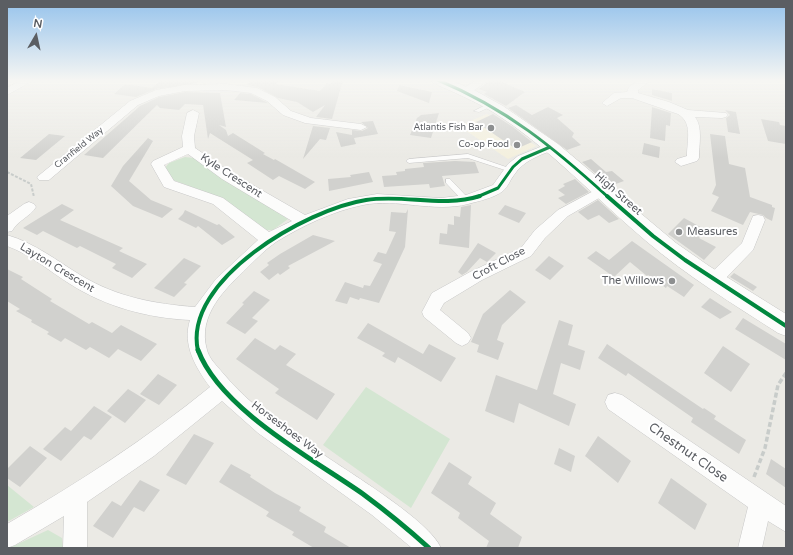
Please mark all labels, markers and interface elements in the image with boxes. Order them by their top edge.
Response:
north arrow [16,16,56,56]
text: N [33,17,43,31]
place label: Atlantis Fish Bar [414,123,483,133]
marker: Atlantis Fish Bar [486,123,496,133]
street label: Cranfield Way [52,125,106,171]
place label: Co-op Food [459,140,509,150]
marker: Co-op Food [512,140,522,150]
street label: Kyle Crescent [198,151,264,201]
street label: High Street [591,170,645,218]
place label: Measures [687,225,737,239]
marker: Measures [674,227,684,237]
street label: Layton Crescent [17,240,97,296]
street label: Croft Close [470,245,528,283]
place label: The Willows [602,274,664,288]
marker: The Willows [667,276,677,286]
street label: Horseshoes Way [249,399,325,461]
street label: Chestnut Close [645,420,731,486]

